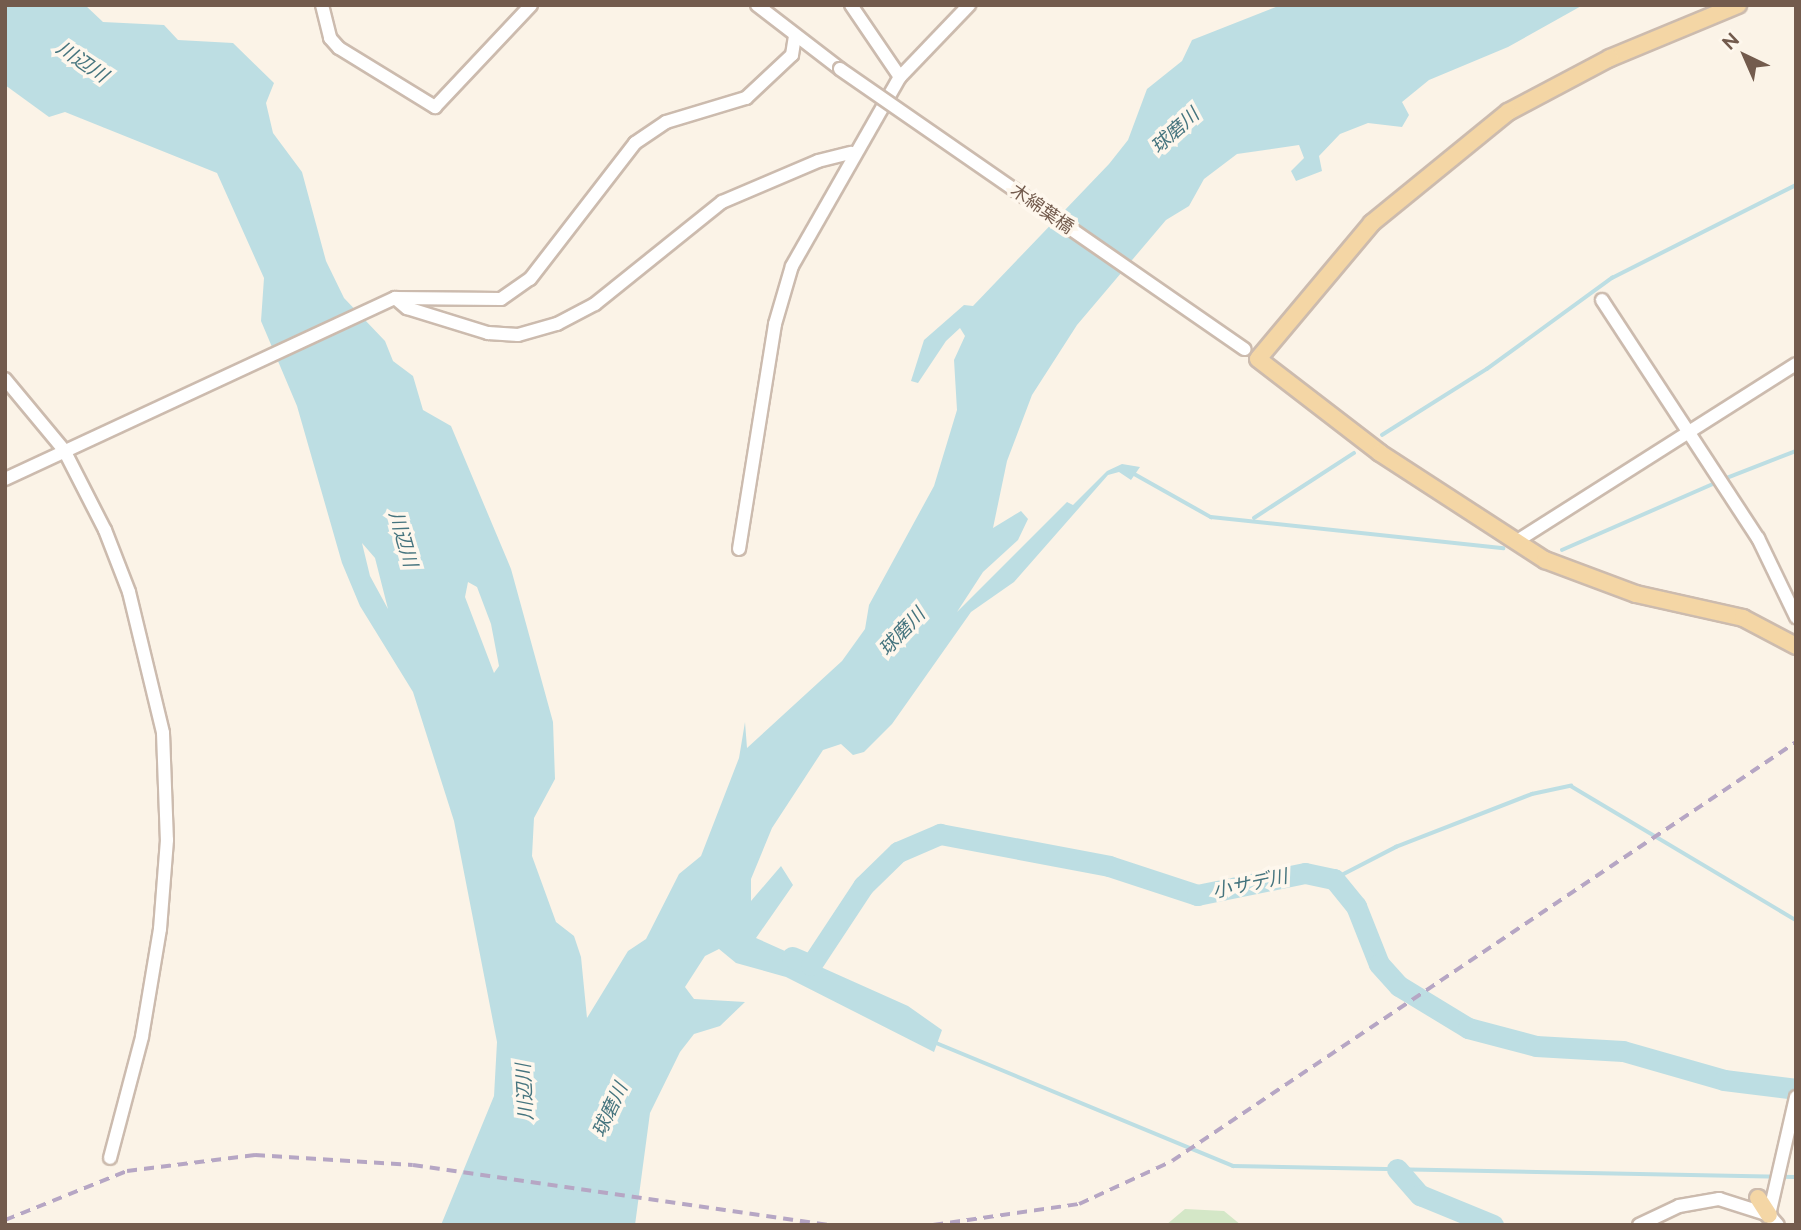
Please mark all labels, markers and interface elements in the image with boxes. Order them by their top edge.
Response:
north arrow [1710,21,1780,91]
text: N [1718,28,1743,54]
water label: 川辺川 [52,37,112,87]
water label: 球磨川 [1146,103,1204,159]
street label: 木綿葉橋 [1006,180,1078,238]
water label: 川辺川 [384,508,422,570]
water label: 球磨川 [874,603,930,661]
water label: 小サデ川 [1210,865,1290,903]
water label: 川辺川 [512,1063,538,1121]
water label: 球磨川 [588,1079,632,1141]

